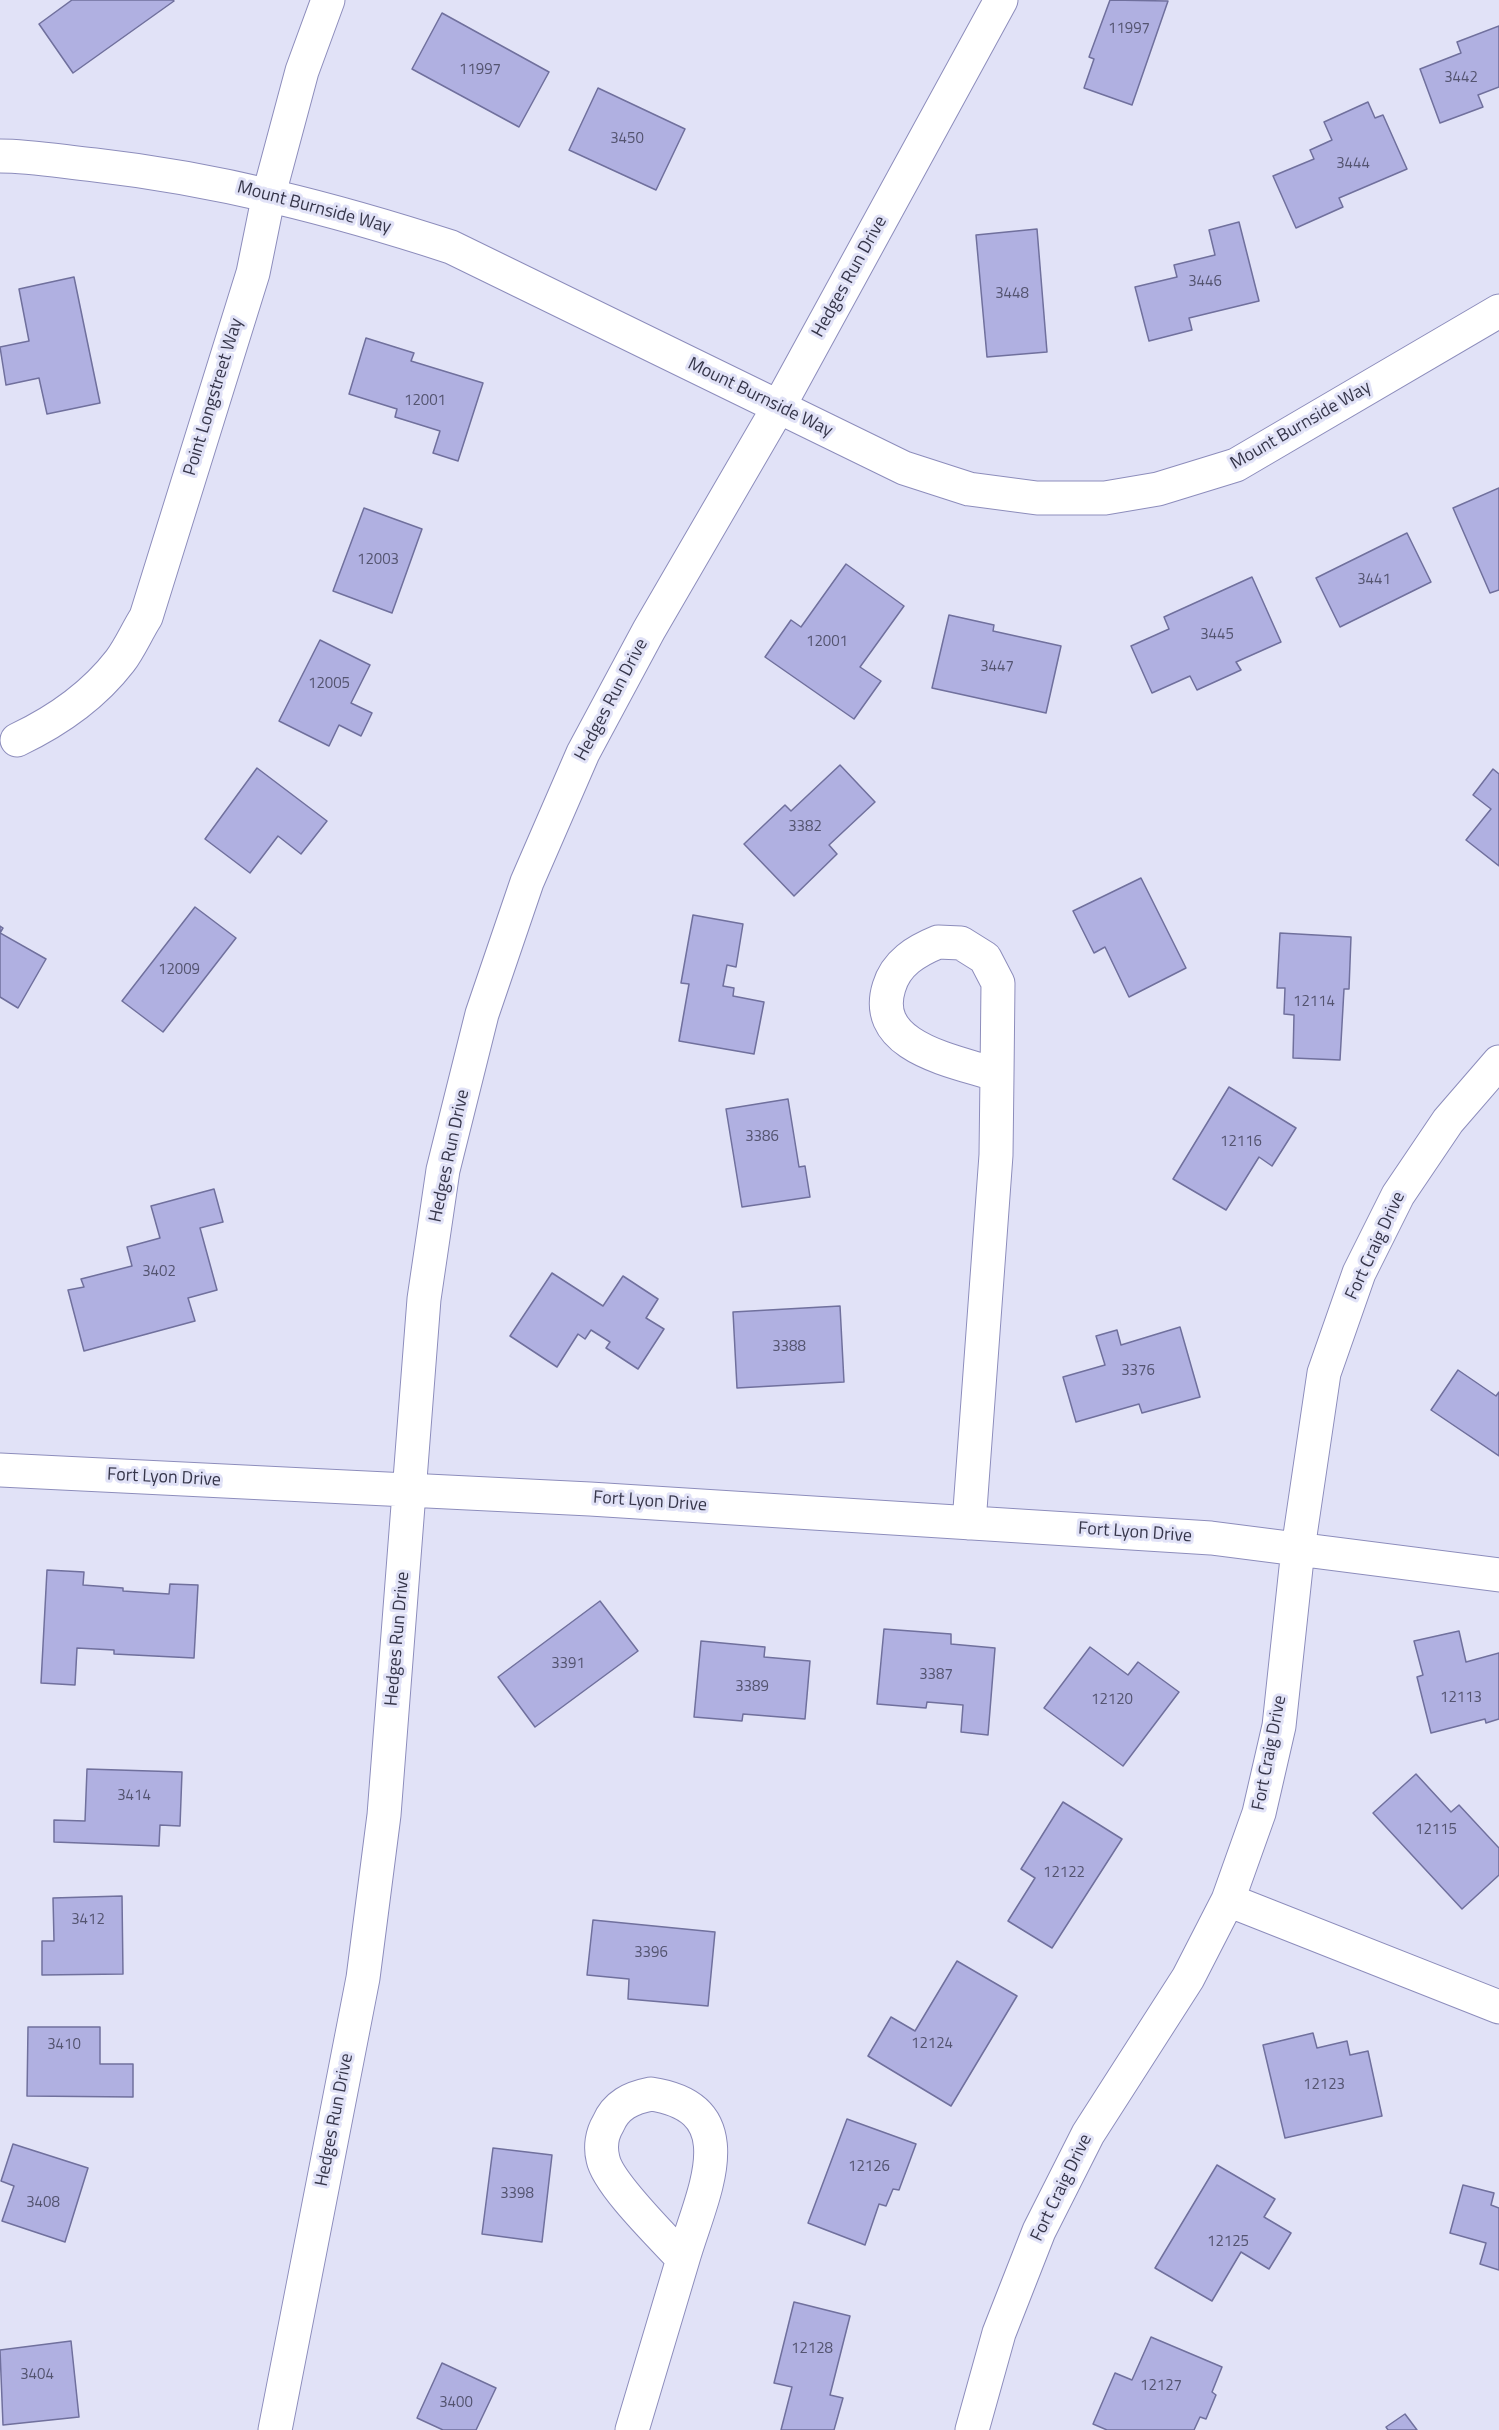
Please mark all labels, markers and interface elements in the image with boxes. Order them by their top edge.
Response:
house number: 11997 [1108,20,1150,38]
house number: 11997 [459,61,501,79]
house number: 3442 [1444,69,1478,87]
house number: 3450 [610,130,644,148]
house number: 3444 [1336,155,1370,173]
street label: Mount Burnside Way [235,177,393,239]
street label: Hedges Run Drive [808,213,892,341]
house number: 3446 [1188,273,1222,291]
house number: 3448 [995,285,1029,303]
street label: Point Longstreet Way [180,316,248,478]
street label: Mount Burnside Way [684,354,836,442]
street label: Mount Burnside Way [1227,377,1375,475]
house number: 12001 [404,392,446,410]
house number: 12003 [357,551,399,569]
house number: 3441 [1357,571,1391,589]
house number: 3445 [1200,626,1234,644]
house number: 12001 [806,633,848,651]
street label: Hedges Run Drive [571,635,653,765]
house number: 3447 [980,658,1014,676]
house number: 12005 [308,675,350,693]
house number: 3382 [788,818,822,836]
house number: 12009 [158,961,200,979]
house number: 12114 [1293,993,1335,1011]
street label: Hedges Run Drive [425,1088,475,1224]
house number: 3386 [745,1128,779,1146]
house number: 12116 [1220,1133,1262,1151]
street label: Fort Craig Drive [1342,1189,1410,1303]
house number: 3402 [142,1263,176,1281]
house number: 3388 [772,1338,806,1356]
house number: 3376 [1121,1362,1155,1380]
street label: Fort Lyon Drive [107,1464,221,1492]
street label: Fort Lyon Drive [592,1487,708,1517]
street label: Fort Lyon Drive [1077,1518,1193,1548]
street label: Hedges Run Drive [381,1571,415,1707]
house number: 3391 [551,1655,585,1673]
house number: 3387 [919,1666,953,1684]
house number: 3389 [735,1678,769,1696]
house number: 12113 [1440,1689,1482,1707]
house number: 12120 [1091,1691,1133,1709]
street label: Fort Craig Drive [1248,1694,1292,1812]
house number: 3414 [117,1787,151,1805]
house number: 12115 [1415,1821,1457,1839]
house number: 12122 [1043,1864,1085,1882]
house number: 3412 [71,1911,105,1929]
house number: 3396 [634,1944,668,1962]
house number: 12124 [911,2035,953,2053]
house number: 3410 [47,2036,81,2054]
street label: Hedges Run Drive [312,2052,358,2188]
house number: 12123 [1303,2076,1345,2094]
street label: Fort Craig Drive [1027,2131,1097,2245]
house number: 12126 [848,2158,890,2176]
house number: 3398 [500,2185,534,2203]
house number: 3408 [26,2194,60,2212]
house number: 12125 [1207,2233,1249,2251]
house number: 12128 [791,2340,833,2358]
house number: 3404 [20,2366,54,2384]
house number: 12127 [1140,2377,1182,2395]
house number: 3400 [439,2394,473,2412]

